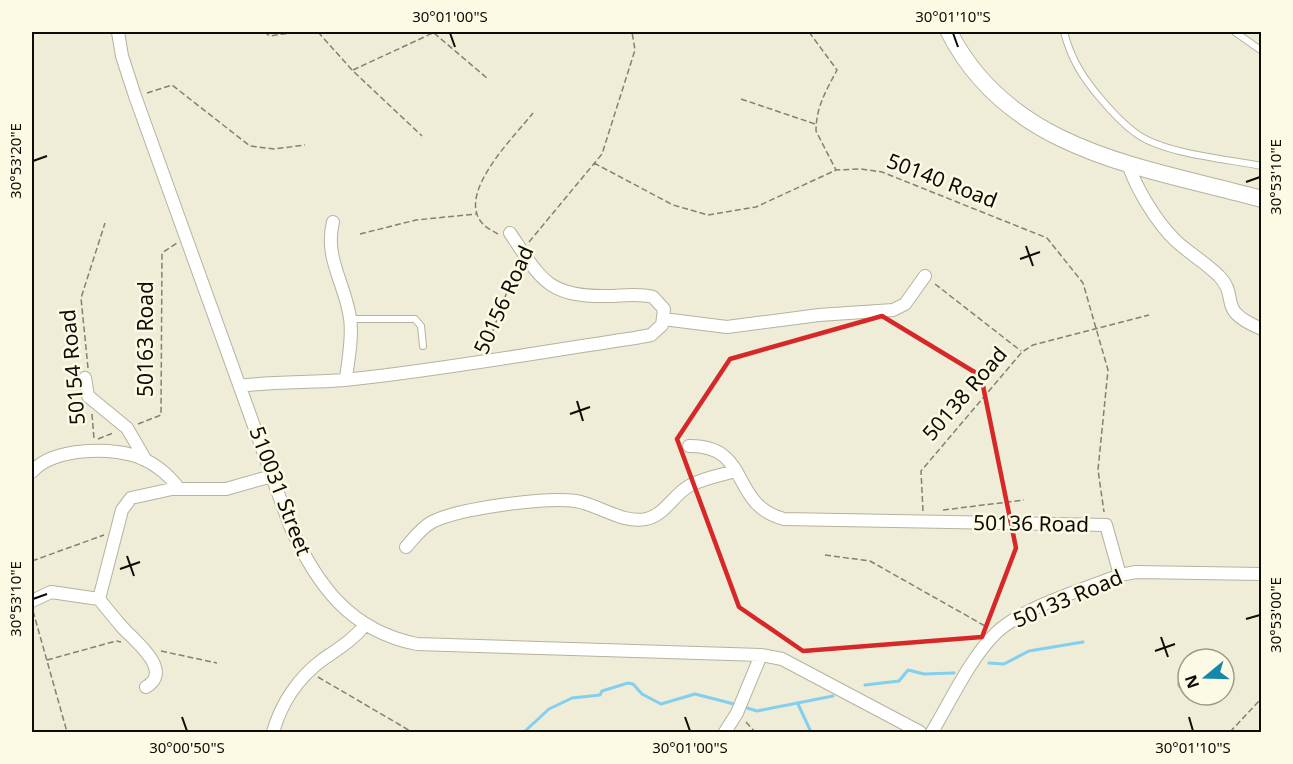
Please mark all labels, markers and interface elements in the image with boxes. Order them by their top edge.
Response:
text: 30°01'00"S [412,6,488,26]
text: 30°01'10"S [915,6,991,26]
text: 30°53'20"E [5,123,25,199]
text: 30°53'10"E [1265,139,1285,215]
street label: 50140 Road [883,146,1002,214]
street label: 50156 Road [467,241,539,358]
street label: 50163 Road [131,281,159,397]
street label: 50154 Road [53,308,91,426]
street label: 50138 Road [916,340,1013,446]
street label: 510031 Street [243,422,319,560]
street label: 50136 Road [973,508,1089,538]
text: 30°53'10"E [5,561,25,637]
street label: 50133 Road [1009,563,1126,634]
text: 30°53'00"E [1265,577,1285,653]
north arrow [1176,647,1236,707]
text: N [1179,672,1204,692]
text: 30°00'50"S [149,737,225,757]
text: 30°01'00"S [652,737,728,757]
text: 30°01'10"S [1155,737,1231,757]

